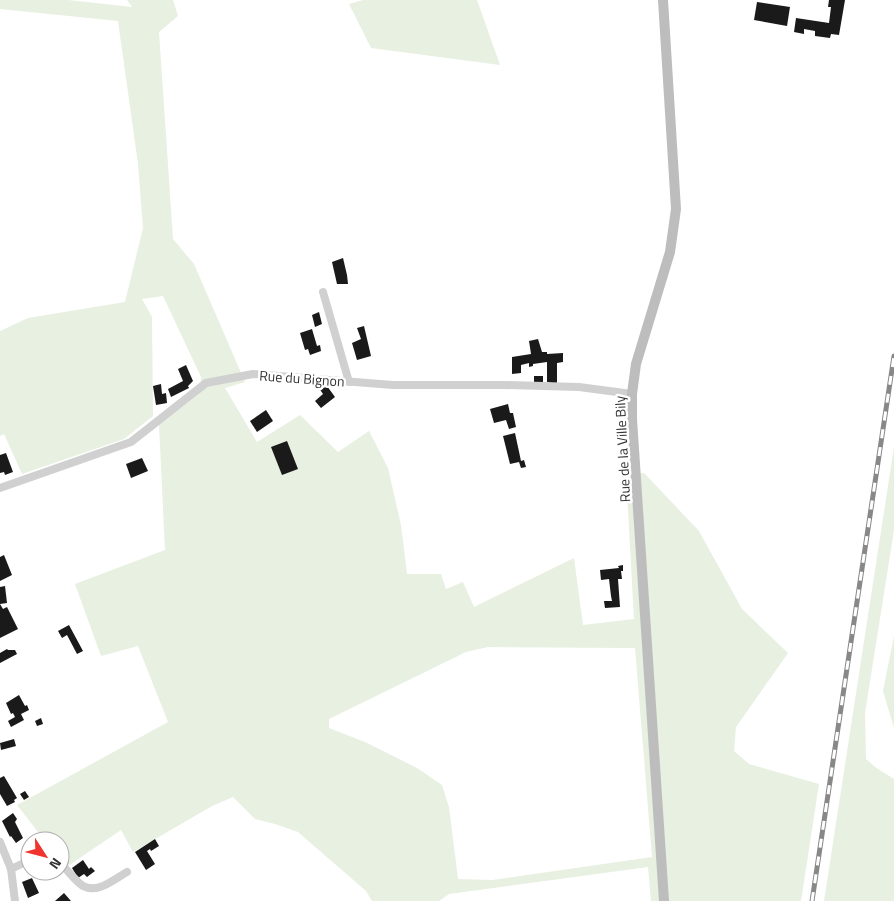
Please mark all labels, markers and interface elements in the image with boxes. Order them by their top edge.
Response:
street label: Rue du Bignon [259,365,345,391]
street label: Rue de la Ville Bily [609,395,635,503]
north arrow [20,831,70,881]
text: N [45,854,67,874]

